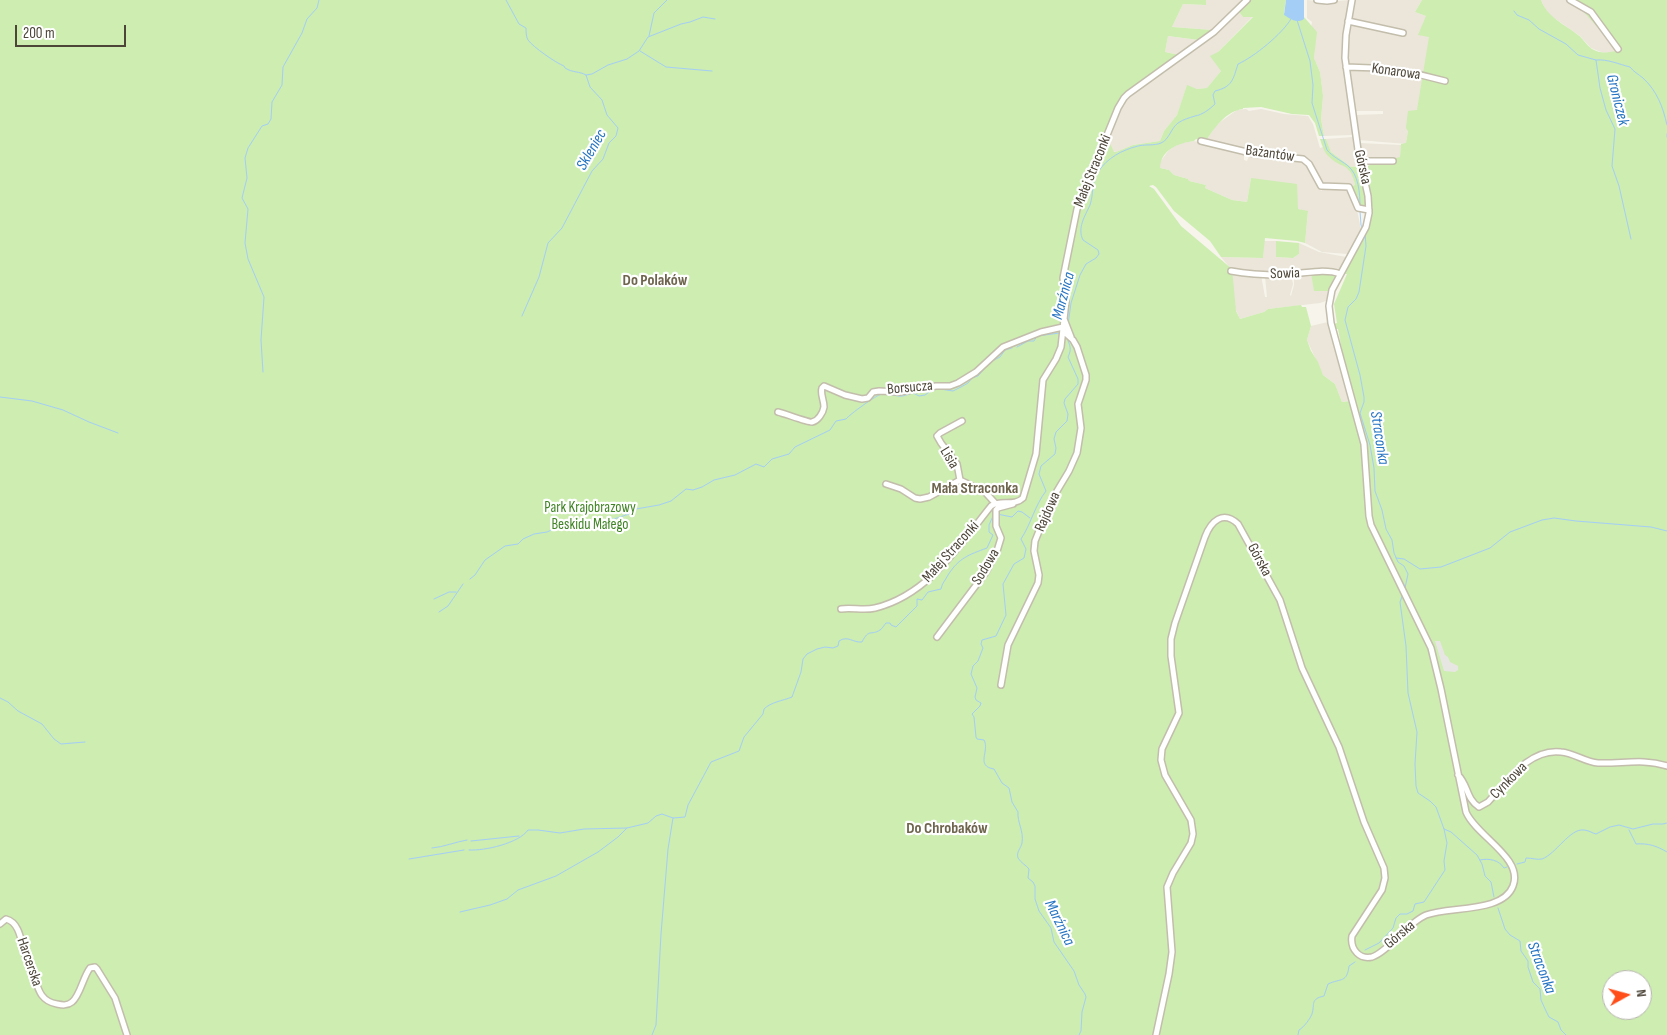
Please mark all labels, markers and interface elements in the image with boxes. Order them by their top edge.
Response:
scale bar [18,15,129,47]
text: 200 m [23,24,55,43]
street label: Konarowa [1370,60,1422,84]
water label: Groniczek [1601,72,1633,128]
water label: Skleniec [573,126,611,174]
street label: Małej Straconki [1070,132,1116,210]
street label: Bażantów [1244,142,1296,166]
street label: Górska [1349,148,1375,186]
street label: Sowia [1270,264,1300,284]
water label: Marźnica [1048,270,1080,322]
district label: Do Polaków [623,271,687,291]
street label: Borsucza [886,377,934,399]
water label: Straconka [1365,410,1393,466]
street label: Lisia [936,444,962,472]
district label: Mała Straconka [932,479,1018,499]
street label: Rajdowa [1031,489,1065,535]
park label: Park Krajobrazowy Beskidu Małego [544,499,636,534]
street label: Małej Straconki [919,518,983,586]
street label: Górska [1243,540,1275,580]
street label: Sodowa [968,546,1004,588]
street label: Cynkowa [1487,759,1531,803]
district label: Do Chrobaków [906,819,988,839]
water label: Marźnica [1040,897,1078,949]
street label: Górska [1381,917,1419,953]
street label: Harcerska [12,935,46,989]
water label: Straconka [1522,939,1560,997]
north arrow [1602,970,1652,1020]
text: N [1632,988,1650,998]

